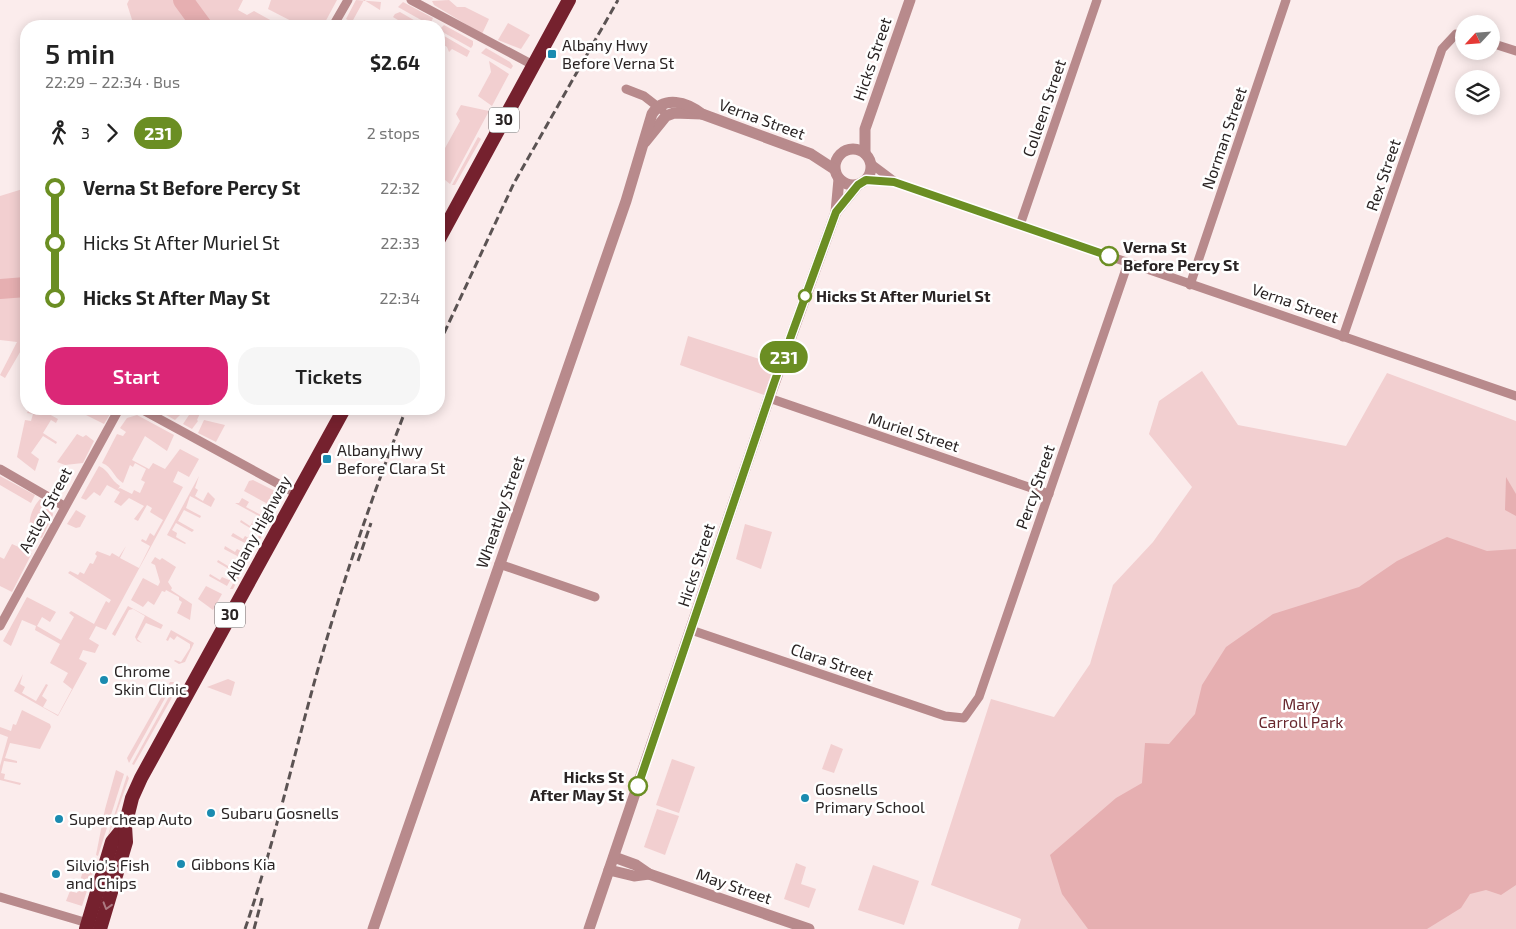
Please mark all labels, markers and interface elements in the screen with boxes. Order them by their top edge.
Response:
street label: Hicks Street [848,15,895,103]
north arrow [1455,15,1500,60]
map controls [1455,15,1500,115]
place label: Albany Hwy Before Verna St [562,35,674,72]
text: 5 min [45,36,115,70]
marker: Albany Hwy Before Verna St [546,48,558,60]
text: $2.64 [370,51,420,74]
street label: Colleen Street [1018,56,1069,159]
button: layers [1455,70,1500,115]
text: 22:29 – 22:34 · Bus [45,72,180,91]
street label: Norman Street [1197,84,1250,191]
street label: Verna Street [717,94,808,143]
road number: 30 [489,108,519,132]
icon: walk [45,119,73,147]
icon: forward [98,119,126,147]
text: 231 [144,122,172,144]
text: 3 [81,123,90,142]
text: 2 stops [367,123,420,142]
street label: Rex Street [1361,136,1404,213]
text: Verna St Before Percy St [83,176,300,199]
text: 22:32 [380,178,420,197]
text: Hicks St After Muriel St [83,231,280,254]
text: 22:33 [380,233,420,252]
place label: Verna St Before Percy St [1123,237,1239,275]
marker: Verna St Before Percy St [1099,246,1119,266]
street label: Verna Street [1249,279,1341,326]
text: Hicks St After May St [83,286,270,309]
place label: Hicks St After Muriel St [816,286,991,305]
text: 22:34 [380,288,420,307]
marker: Hicks St After Muriel St [798,289,812,303]
line badge: 231 [755,341,813,373]
text: 231 [770,346,798,368]
button: Start [45,347,228,405]
button: Tickets [238,347,420,405]
street label: Muriel Street [866,408,962,455]
place label: Albany Hwy Before Clara St [337,440,445,477]
street label: Percy Street [1011,442,1058,532]
marker: Albany Hwy Before Clara St [321,453,333,465]
street label: Wheatley Street [471,453,528,570]
street label: Astley Street [14,464,75,556]
street label: Albany Highway [221,472,294,583]
street label: Hicks Street [673,521,718,609]
road number: 30 [215,602,245,628]
street label: Clara Street [788,639,876,684]
place label: Chrome Skin Clinic [114,661,187,698]
marker: Chrome Skin Clinic [98,674,110,686]
park label: Mary Carroll Park [1258,694,1344,731]
place label: Hicks St After May St [530,767,624,805]
marker: Hicks St After May St [628,776,648,796]
place label: Gosnells Primary School [815,779,925,816]
marker: Gosnells Primary School [799,792,811,804]
place label: Subaru Gosnells [221,803,339,822]
marker: Subaru Gosnells [205,807,217,819]
place label: Supercheap Auto [69,809,192,828]
marker: Supercheap Auto [53,813,65,825]
place label: Gibbons Kia [191,854,276,873]
place label: Silvio's Fish and Chips [66,855,150,892]
marker: Gibbons Kia [175,858,187,870]
street label: May Street [694,864,775,907]
marker: Silvio's Fish and Chips [50,868,62,880]
one-way arrow [102,902,112,910]

